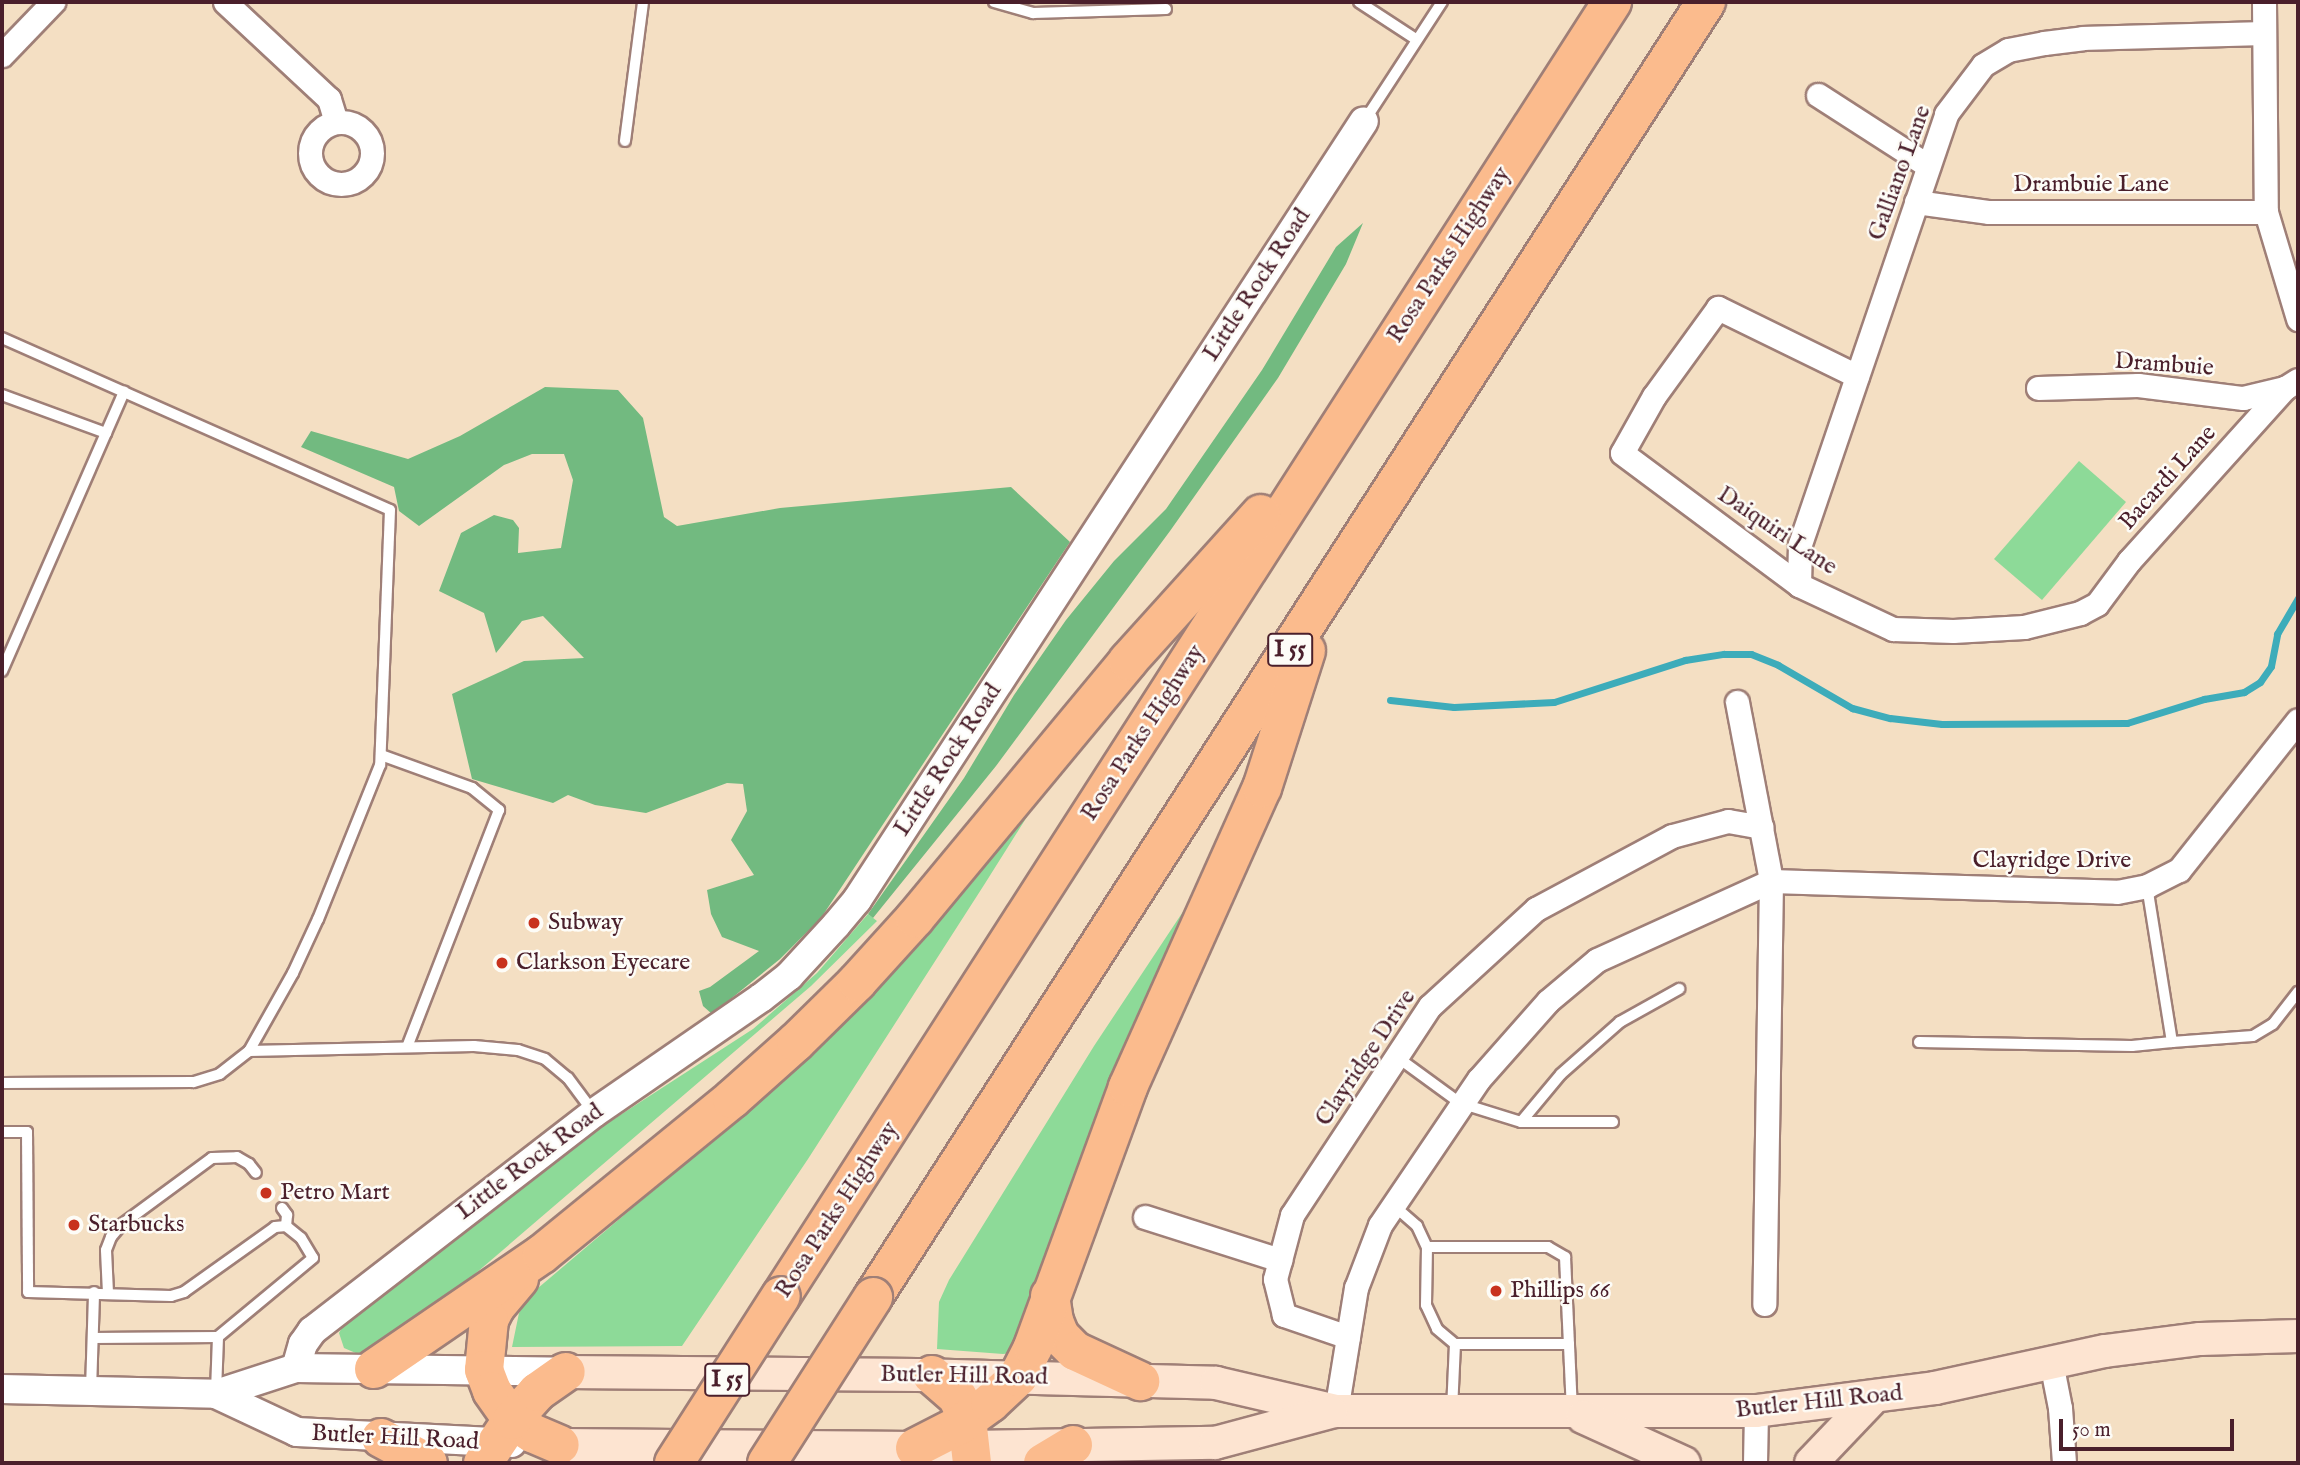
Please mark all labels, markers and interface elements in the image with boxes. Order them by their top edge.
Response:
street label: Galliano Lane [1862,102,1938,244]
street label: Rosa Parks Highway [1381,161,1517,349]
street label: Drambuie Lane [2013,171,2169,199]
street label: Little Rock Road [1197,203,1317,367]
street label: Drambuie [2113,347,2215,383]
street label: Bacardi Lane [2113,420,2223,536]
street label: Daiquiri Lane [1712,480,1842,582]
road number: I 55 [1266,630,1314,670]
street label: Rosa Parks Highway [1075,639,1211,827]
street label: Little Rock Road [888,678,1008,842]
street label: Clayridge Drive [1973,847,2131,875]
place label: Subway [548,909,623,937]
marker: Subway [526,915,542,931]
place label: Clarkson Eyecare [516,949,690,977]
marker: Clarkson Eyecare [494,955,510,971]
street label: Clayridge Drive [1310,984,1422,1132]
street label: Little Rock Road [451,1097,609,1227]
street label: Rosa Parks Highway [769,1116,905,1304]
place label: Petro Mart [280,1179,390,1207]
marker: Petro Mart [258,1185,274,1201]
place label: Starbucks [88,1211,184,1239]
marker: Starbucks [66,1217,82,1233]
place label: Phillips 66 [1510,1277,1610,1305]
marker: Phillips 66 [1488,1283,1504,1299]
road number: I 55 [702,1360,752,1400]
street label: Butler Hill Road [880,1360,1048,1392]
street label: Butler Hill Road [1734,1379,1904,1425]
scale bar [2062,1406,2237,1450]
text: 50 m [2072,1417,2111,1444]
street label: Butler Hill Road [310,1419,480,1457]

